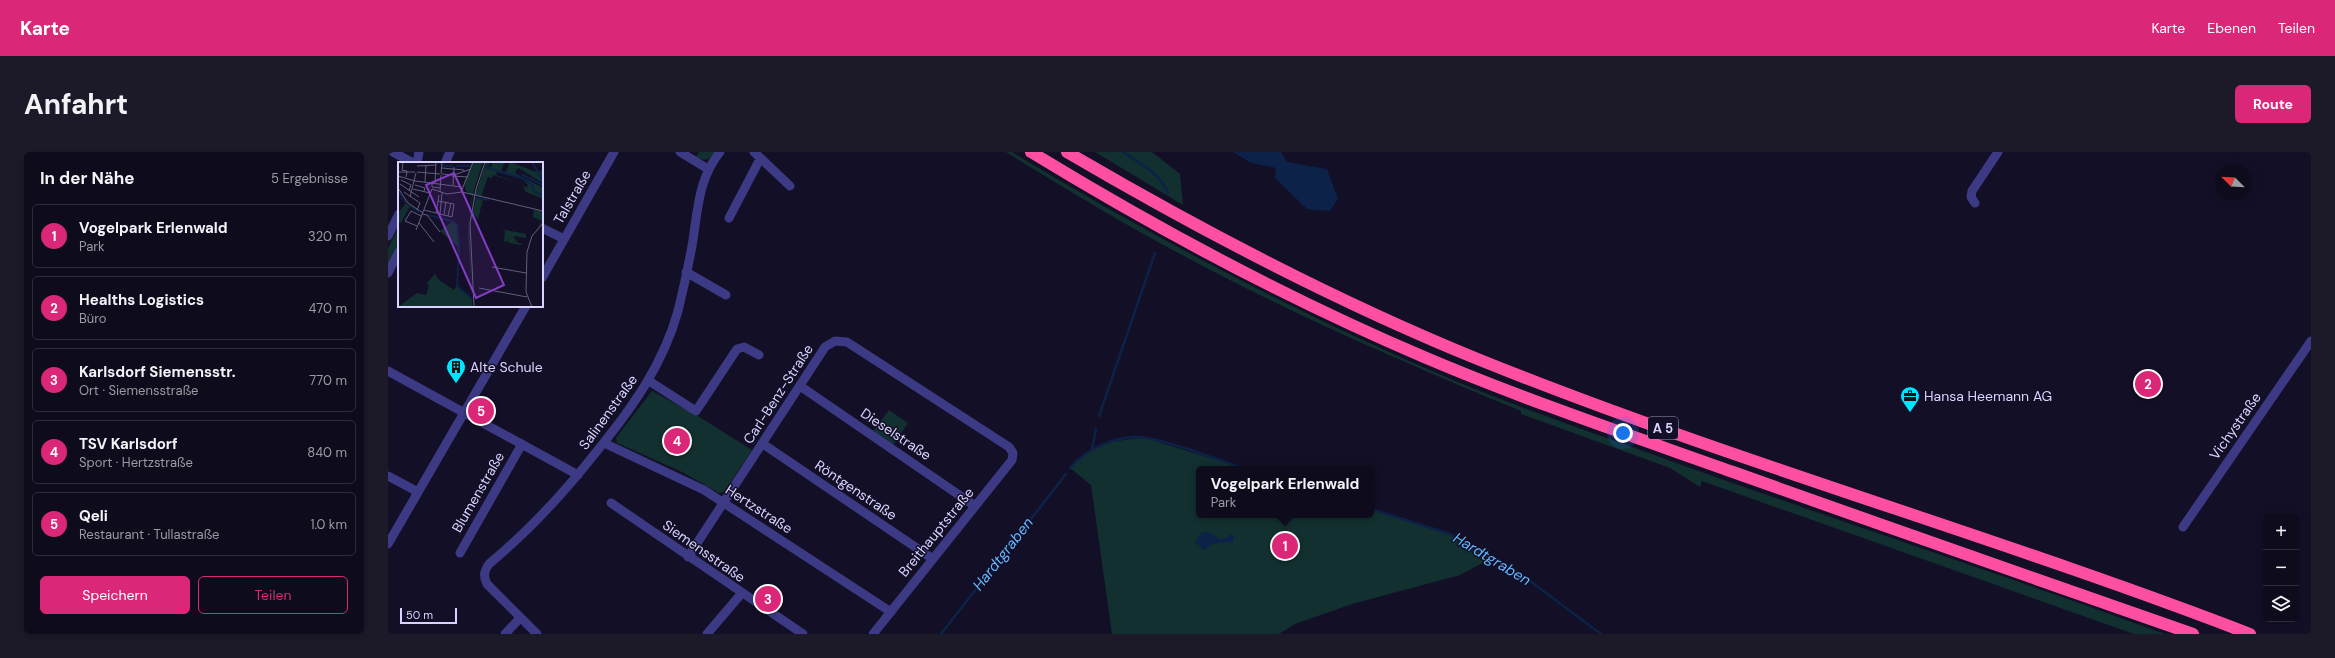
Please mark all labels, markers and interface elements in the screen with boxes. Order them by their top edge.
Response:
text: Karte [20,16,70,41]
text: Karte [2151,19,2185,37]
text: Ebenen [2207,19,2256,37]
text: Teilen [2278,19,2315,37]
button: Route [2235,85,2311,123]
text: Anfahrt [24,86,128,123]
inset map [398,162,543,307]
north arrow [2215,164,2251,200]
text: In der Nähe [40,167,135,189]
street label: Talstraße [549,167,595,227]
text: 5 Ergebnisse [271,170,348,187]
text: Vogelpark Erlenwald [79,218,228,238]
text: 1 [52,228,56,245]
text: 320 m [308,228,347,245]
text: Park [79,238,105,255]
text: Healths Logistics [79,290,204,310]
text: 2 [50,300,58,317]
text: 470 m [308,300,347,317]
text: Büro [79,310,107,327]
street label: Carl-Benz-Straße [739,341,817,447]
building icon: Alte Schule [445,356,467,384]
place label: Alte Schule [470,358,543,376]
text: Karlsdorf Siemensstr. [79,362,236,382]
pin: 2 [2135,369,2161,399]
street label: Salinenstraße [575,371,641,453]
text: 3 [50,372,58,389]
text: 770 m [309,372,347,389]
text: Ort · Siemensstraße [79,382,198,399]
office icon: Hansa Heemann AG [1899,385,1921,413]
place label: Hansa Heemann AG [1924,387,2052,405]
street label: Vichystraße [2205,389,2265,463]
pin: 5 [468,396,494,426]
street label: Dieselstraße [857,404,935,464]
road number: A 5 [1648,417,1678,439]
your location [1613,423,1633,443]
pin: 4 [664,426,690,456]
text: TSV Karlsdorf [79,434,178,454]
text: 4 [50,444,58,461]
text: 840 m [307,444,347,461]
street label: Blumenstraße [448,448,508,535]
text: Sport · Hertzstraße [79,454,193,471]
street label: Röntgenstraße [811,456,901,524]
popup [1196,466,1374,518]
text: Vogelpark Erlenwald [1211,474,1359,494]
street label: Hertzstraße [722,481,796,537]
street label: Breithauptstraße [894,484,978,580]
text: Park [1211,494,1236,511]
text: Qeli [79,506,108,526]
water label: Hardtgraben [968,513,1038,595]
map controls [2263,514,2299,622]
button: + [2263,514,2299,550]
text: 5 [50,516,58,533]
text: 1.0 km [310,516,347,533]
street label: Siemensstraße [659,516,749,586]
text: Restaurant · Tullastraße [79,526,219,543]
water label: Hardtgraben [1449,528,1535,590]
pin: 1 [1272,531,1298,561]
button: − [2263,550,2299,586]
button: Speichern [40,576,190,614]
button: Teilen [198,576,348,614]
pin: 3 [755,584,781,614]
button: layers [2263,586,2299,622]
scale bar [400,606,457,625]
text: 50 m [406,608,433,622]

